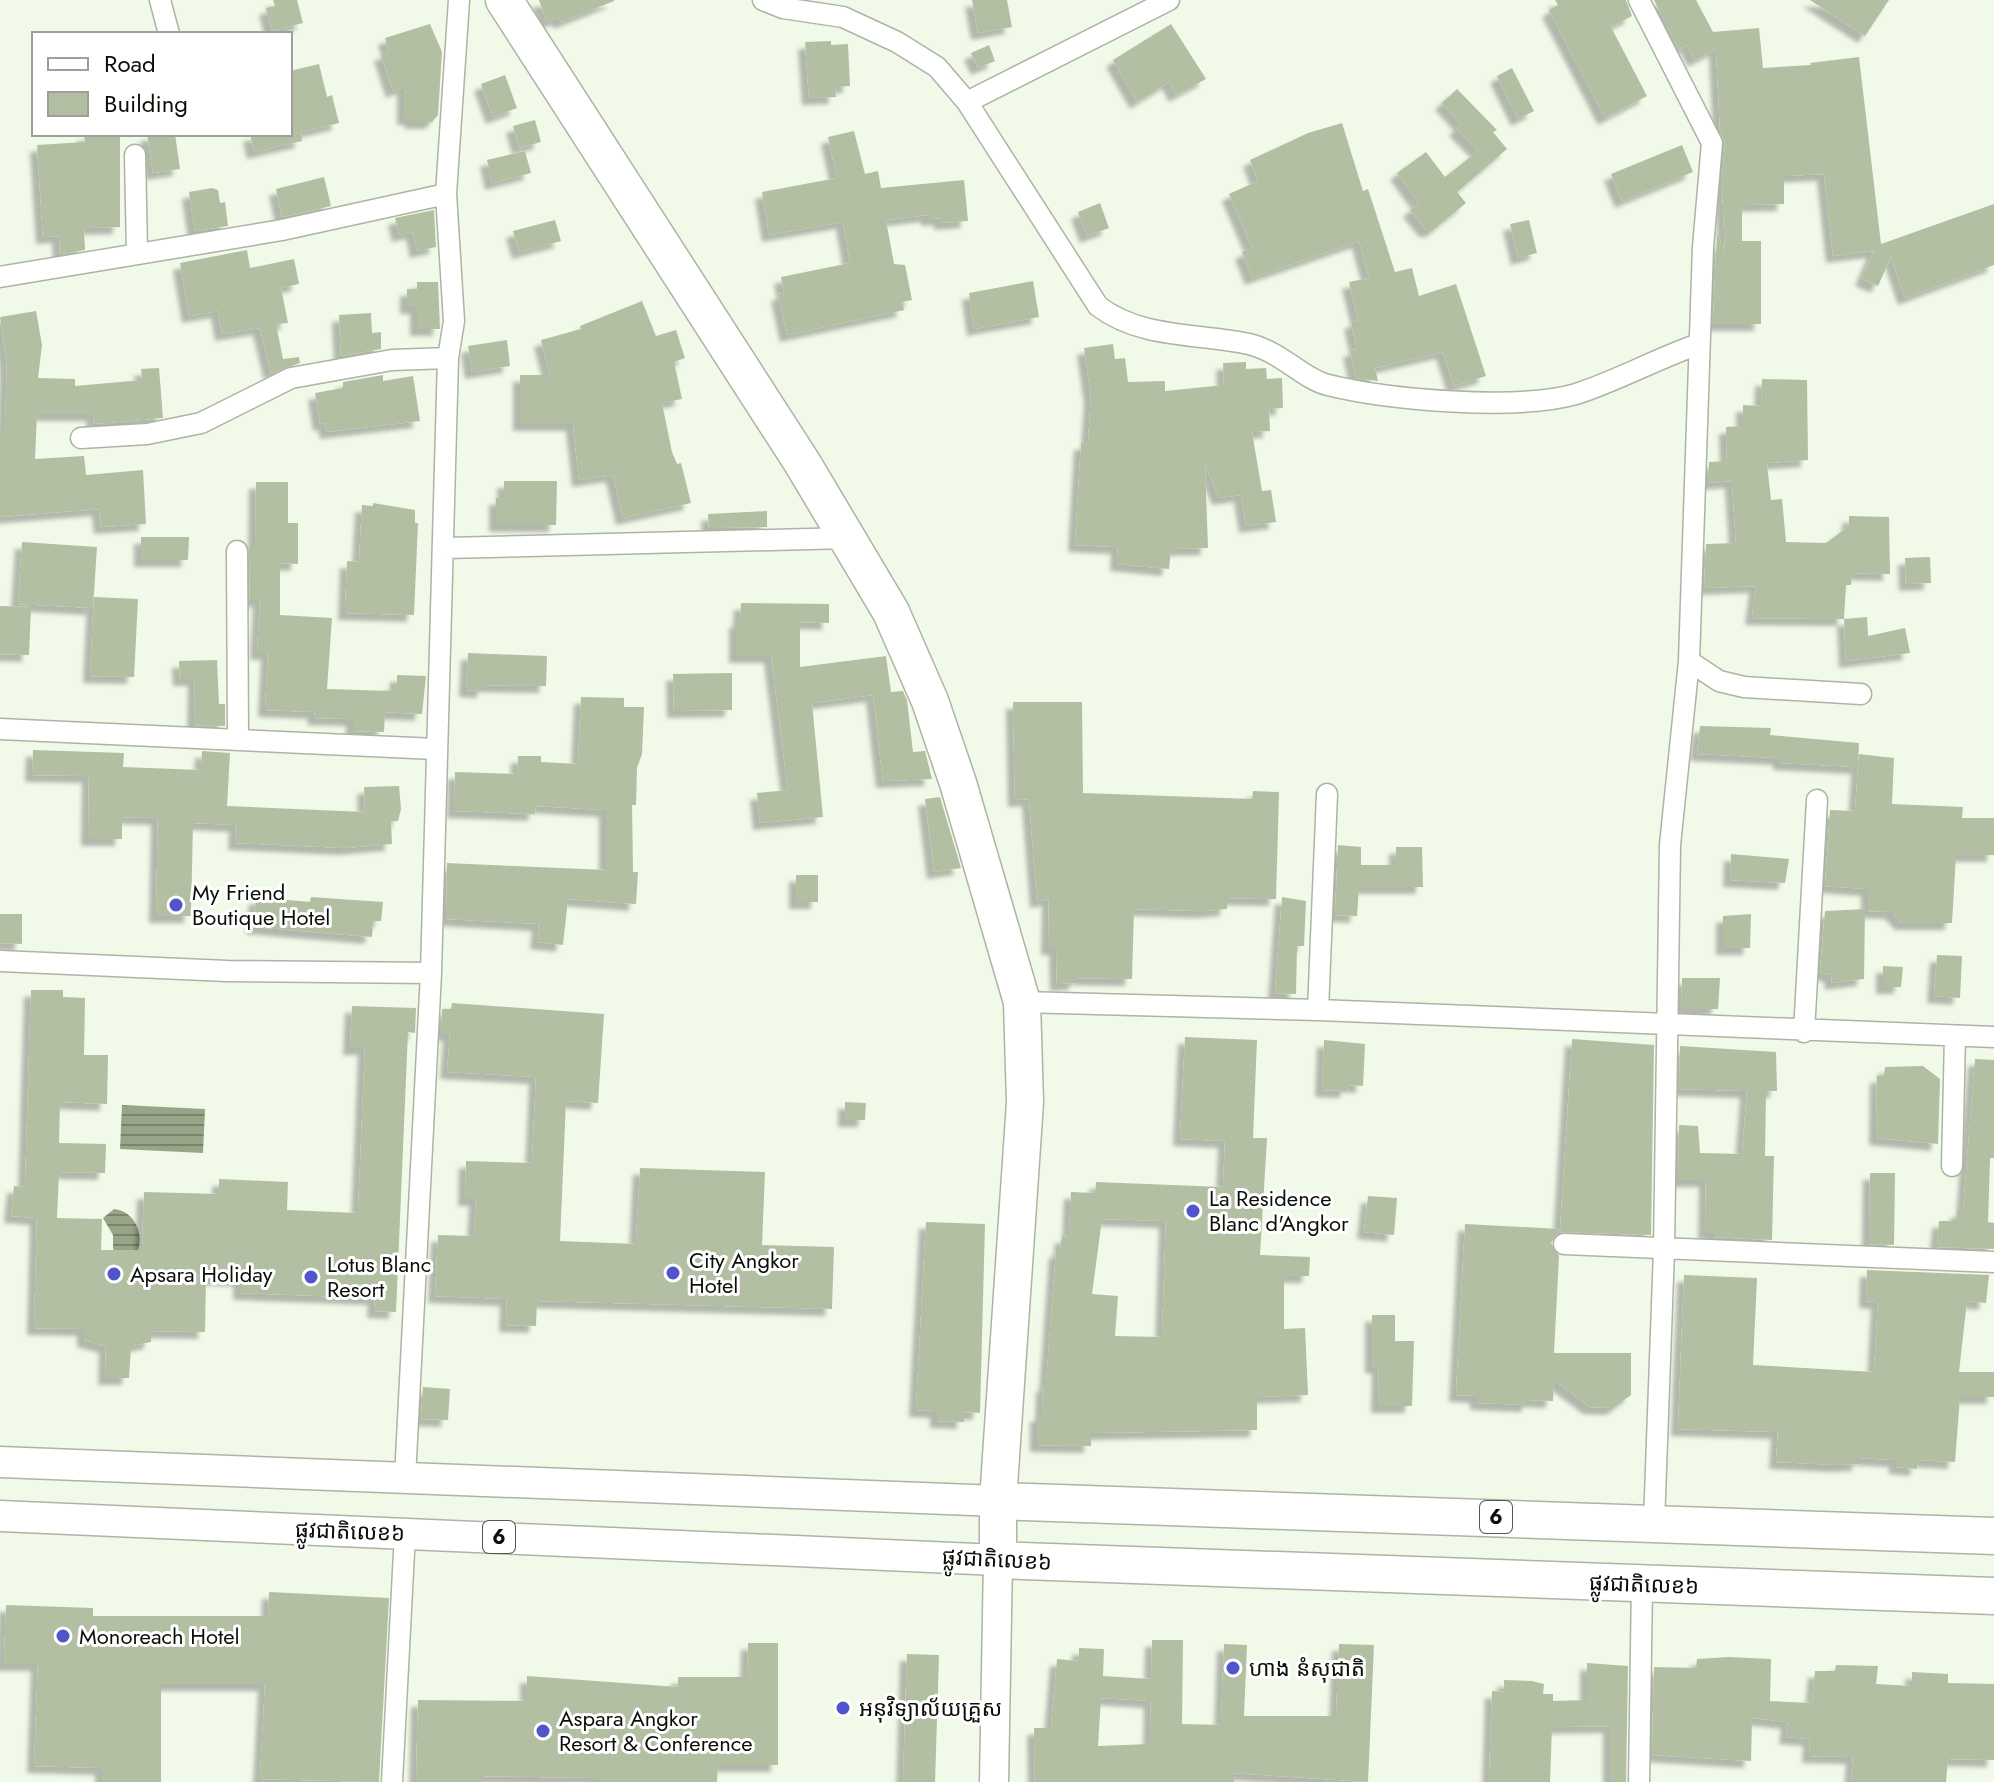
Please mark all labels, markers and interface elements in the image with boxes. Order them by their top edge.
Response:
legend [32,32,292,136]
text: Road [104,46,156,81]
text: Building [104,86,188,121]
place label: My Friend Boutique Hotel [192,876,330,933]
marker: My Friend Boutique Hotel [167,896,185,914]
place label: La Residence Blanc d'Angkor [1209,1182,1349,1239]
marker: La Residence Blanc d'Angkor [1184,1202,1202,1220]
place label: City Angkor Hotel [689,1244,799,1301]
place label: Lotus Blanc Resort [327,1248,431,1305]
place label: Apsara Holiday [130,1258,273,1290]
marker: City Angkor Hotel [664,1264,682,1282]
marker: Apsara Holiday [105,1265,123,1283]
marker: Lotus Blanc Resort [302,1268,320,1286]
road number: 6 [1480,1501,1512,1533]
street label: ផ្លូវជាតិលេខ៦ [294,1513,406,1553]
road number: 6 [483,1521,515,1553]
street label: ផ្លូវជាតិលេខ៦ [941,1540,1053,1582]
street label: ផ្លូវជាតិលេខ៦ [1588,1566,1700,1606]
place label: Monoreach Hotel [79,1620,240,1652]
marker: Monoreach Hotel [54,1627,72,1645]
place label: ហាង នំសុជាតិ [1249,1652,1365,1684]
marker: ហាង នំសុជាតិ [1224,1659,1242,1677]
place label: អនុវិទ្យាល័យគ្រួស [859,1692,1002,1724]
marker: អនុវិទ្យាល័យគ្រួស [834,1699,852,1717]
place label: Aspara Angkor Resort & Conference [559,1702,753,1759]
marker: Aspara Angkor Resort & Conference [534,1722,552,1740]

